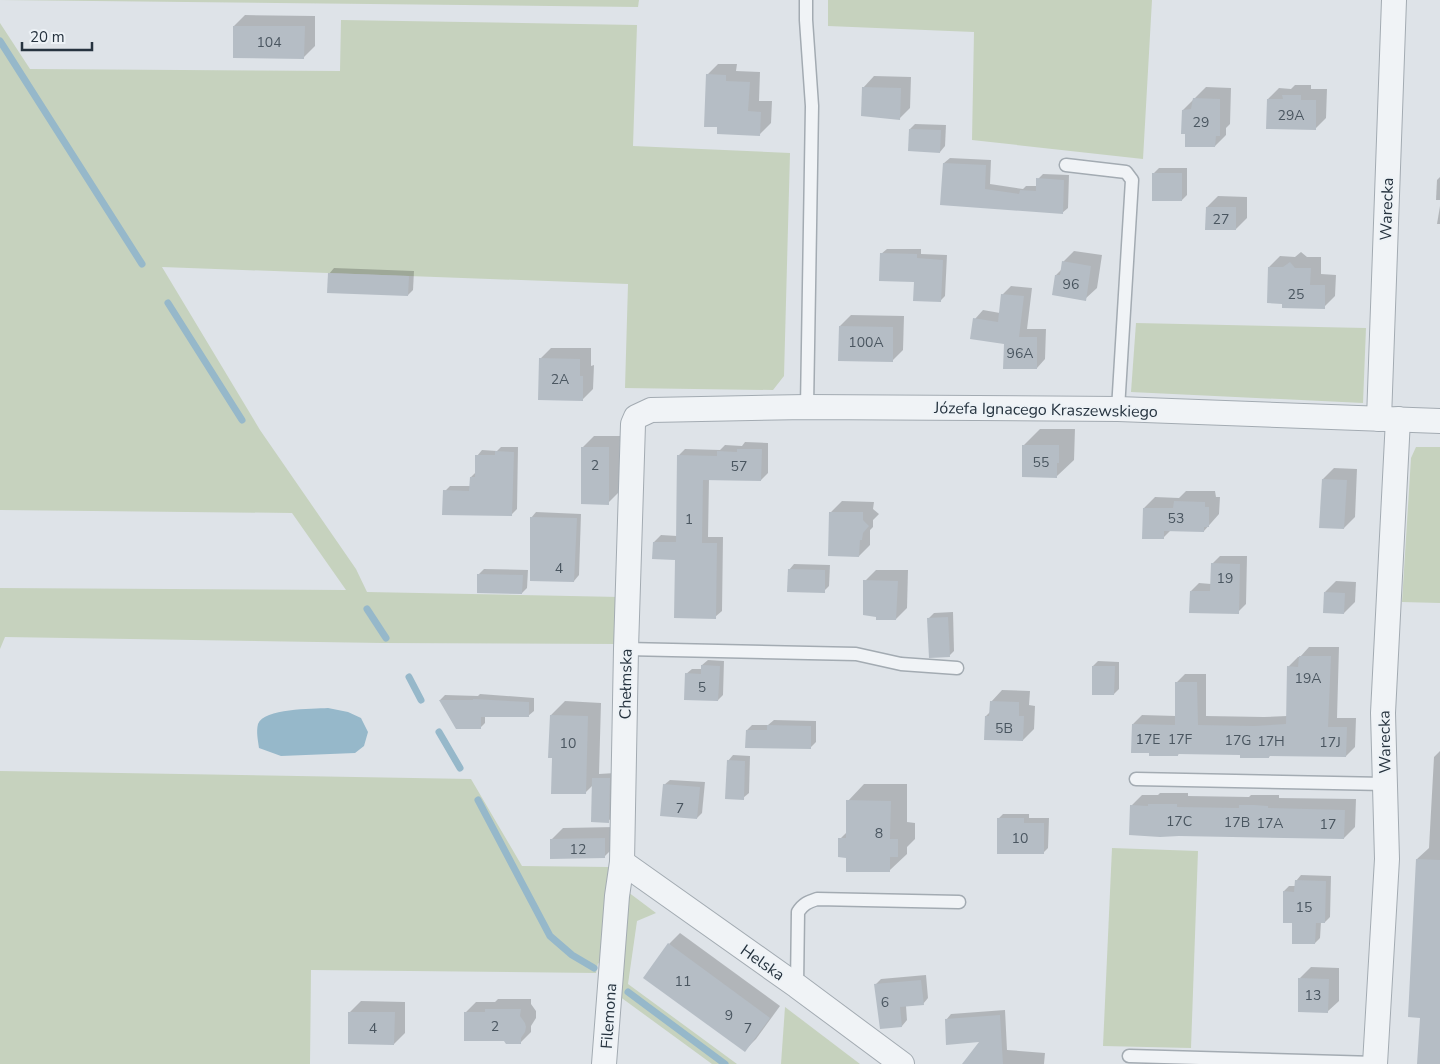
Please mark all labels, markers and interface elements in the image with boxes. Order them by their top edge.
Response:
scale bar [22,20,92,52]
text: 20 m [30,27,65,47]
house number: 104 [256,33,282,52]
house number: 29A [1277,106,1305,125]
house number: 29 [1193,113,1209,132]
street label: Warecka [1375,177,1399,241]
house number: 27 [1213,210,1229,229]
house number: 96 [1063,275,1079,294]
house number: 25 [1288,285,1304,304]
house number: 100A [848,333,884,352]
house number: 96A [1006,344,1034,363]
house number: 2A [551,370,569,389]
street label: Józefa Ignacego Kraszewskiego [933,397,1158,423]
house number: 55 [1033,453,1049,472]
house number: 2 [591,456,599,475]
house number: 57 [731,457,747,476]
house number: 53 [1168,509,1184,528]
house number: 1 [685,510,693,529]
house number: 4 [555,559,563,578]
house number: 19 [1217,569,1233,588]
street label: Chełmska [614,648,638,720]
house number: 19A [1294,669,1322,688]
house number: 5 [698,678,706,697]
street label: Warecka [1373,710,1397,774]
house number: 5B [995,719,1013,738]
house number: 17E [1136,730,1160,749]
house number: 17F [1168,730,1193,749]
house number: 17G [1225,731,1251,750]
house number: 17H [1257,732,1285,751]
house number: 17J [1319,733,1341,752]
house number: 10 [560,734,576,753]
house number: 7 [676,799,684,818]
house number: 17C [1166,812,1192,831]
house number: 17B [1224,813,1250,832]
house number: 17A [1256,814,1284,833]
house number: 17 [1320,815,1336,834]
house number: 8 [875,824,883,843]
house number: 10 [1012,829,1028,848]
house number: 12 [570,840,586,859]
house number: 15 [1296,898,1312,917]
street label: Helska [736,940,789,986]
house number: 11 [675,972,691,991]
street label: Filemona [596,982,622,1050]
house number: 13 [1305,986,1321,1005]
house number: 6 [881,993,889,1012]
house number: 9 [725,1006,733,1025]
house number: 2 [491,1017,499,1036]
house number: 4 [369,1019,377,1038]
house number: 7 [744,1019,752,1038]

